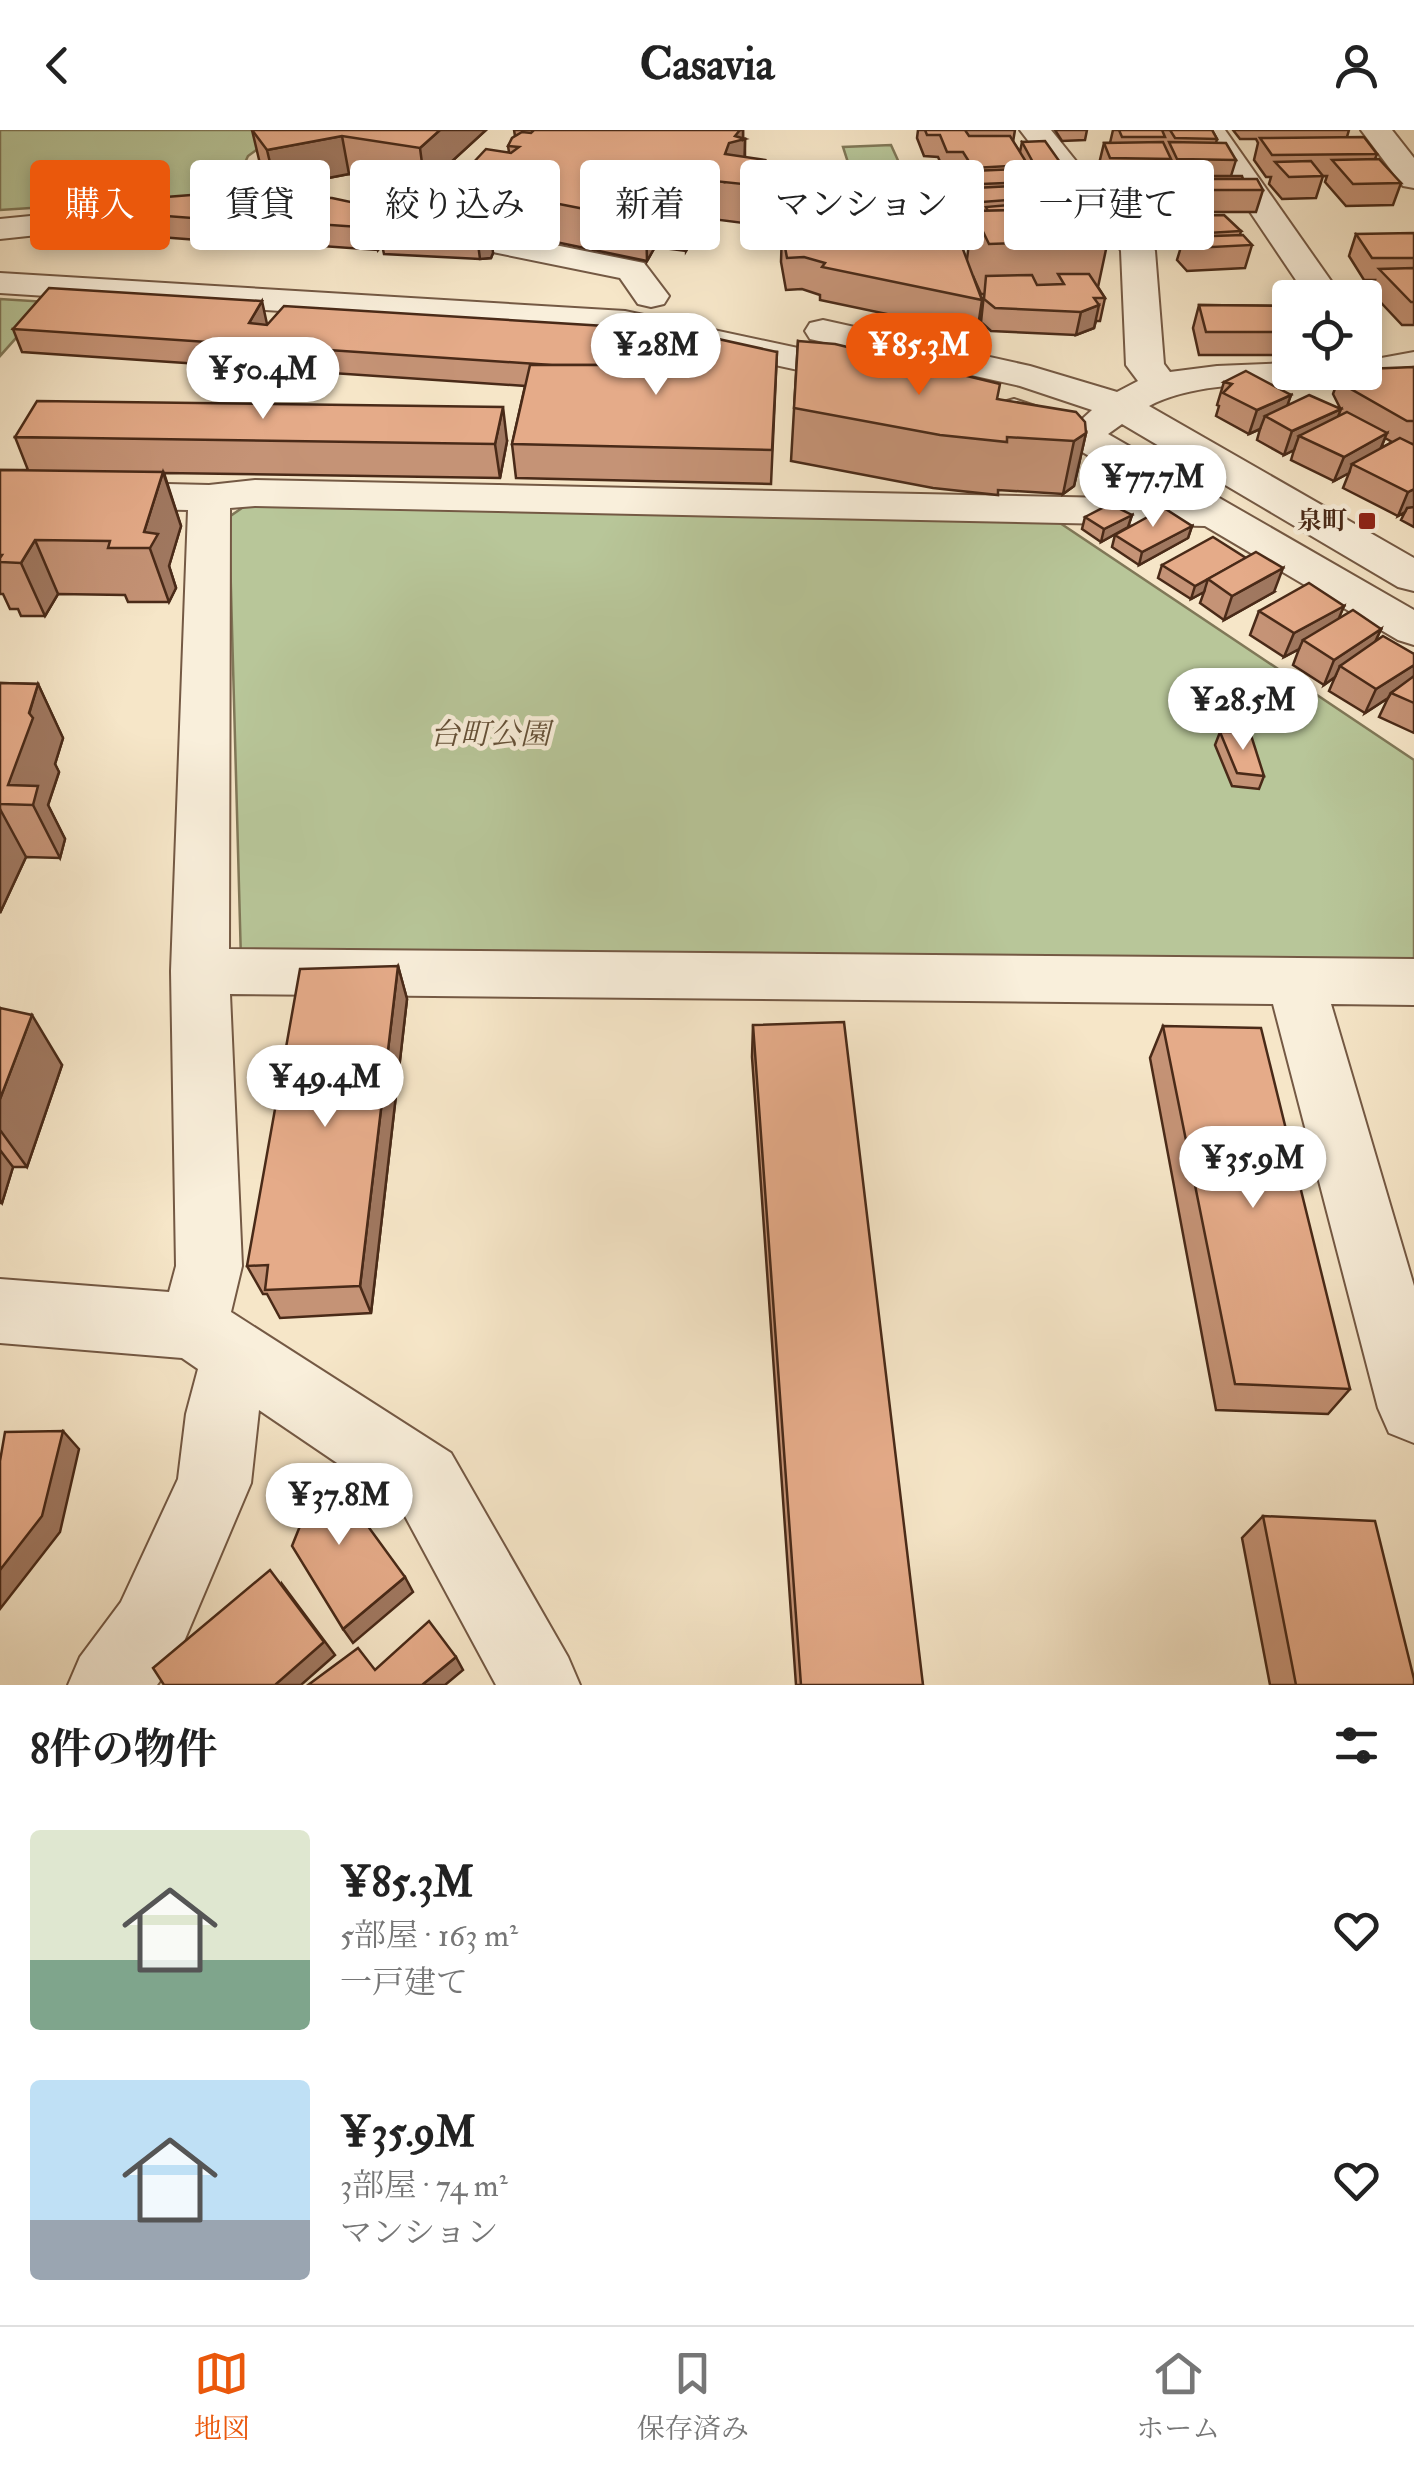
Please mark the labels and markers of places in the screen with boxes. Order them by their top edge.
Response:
pin: ¥28M [597,313,715,398]
pin: ¥85.3M [838,313,1000,398]
pin: ¥50.4M [182,337,344,422]
pin: ¥77.7M [1072,445,1234,530]
place label: 泉町 [1297,506,1347,537]
marker: 泉町 [1356,510,1378,532]
pin: ¥28.5M [1162,668,1324,753]
pin: ¥49.4M [244,1045,406,1130]
pin: ¥35.9M [1172,1126,1334,1211]
pin: ¥37.8M [258,1463,420,1548]

